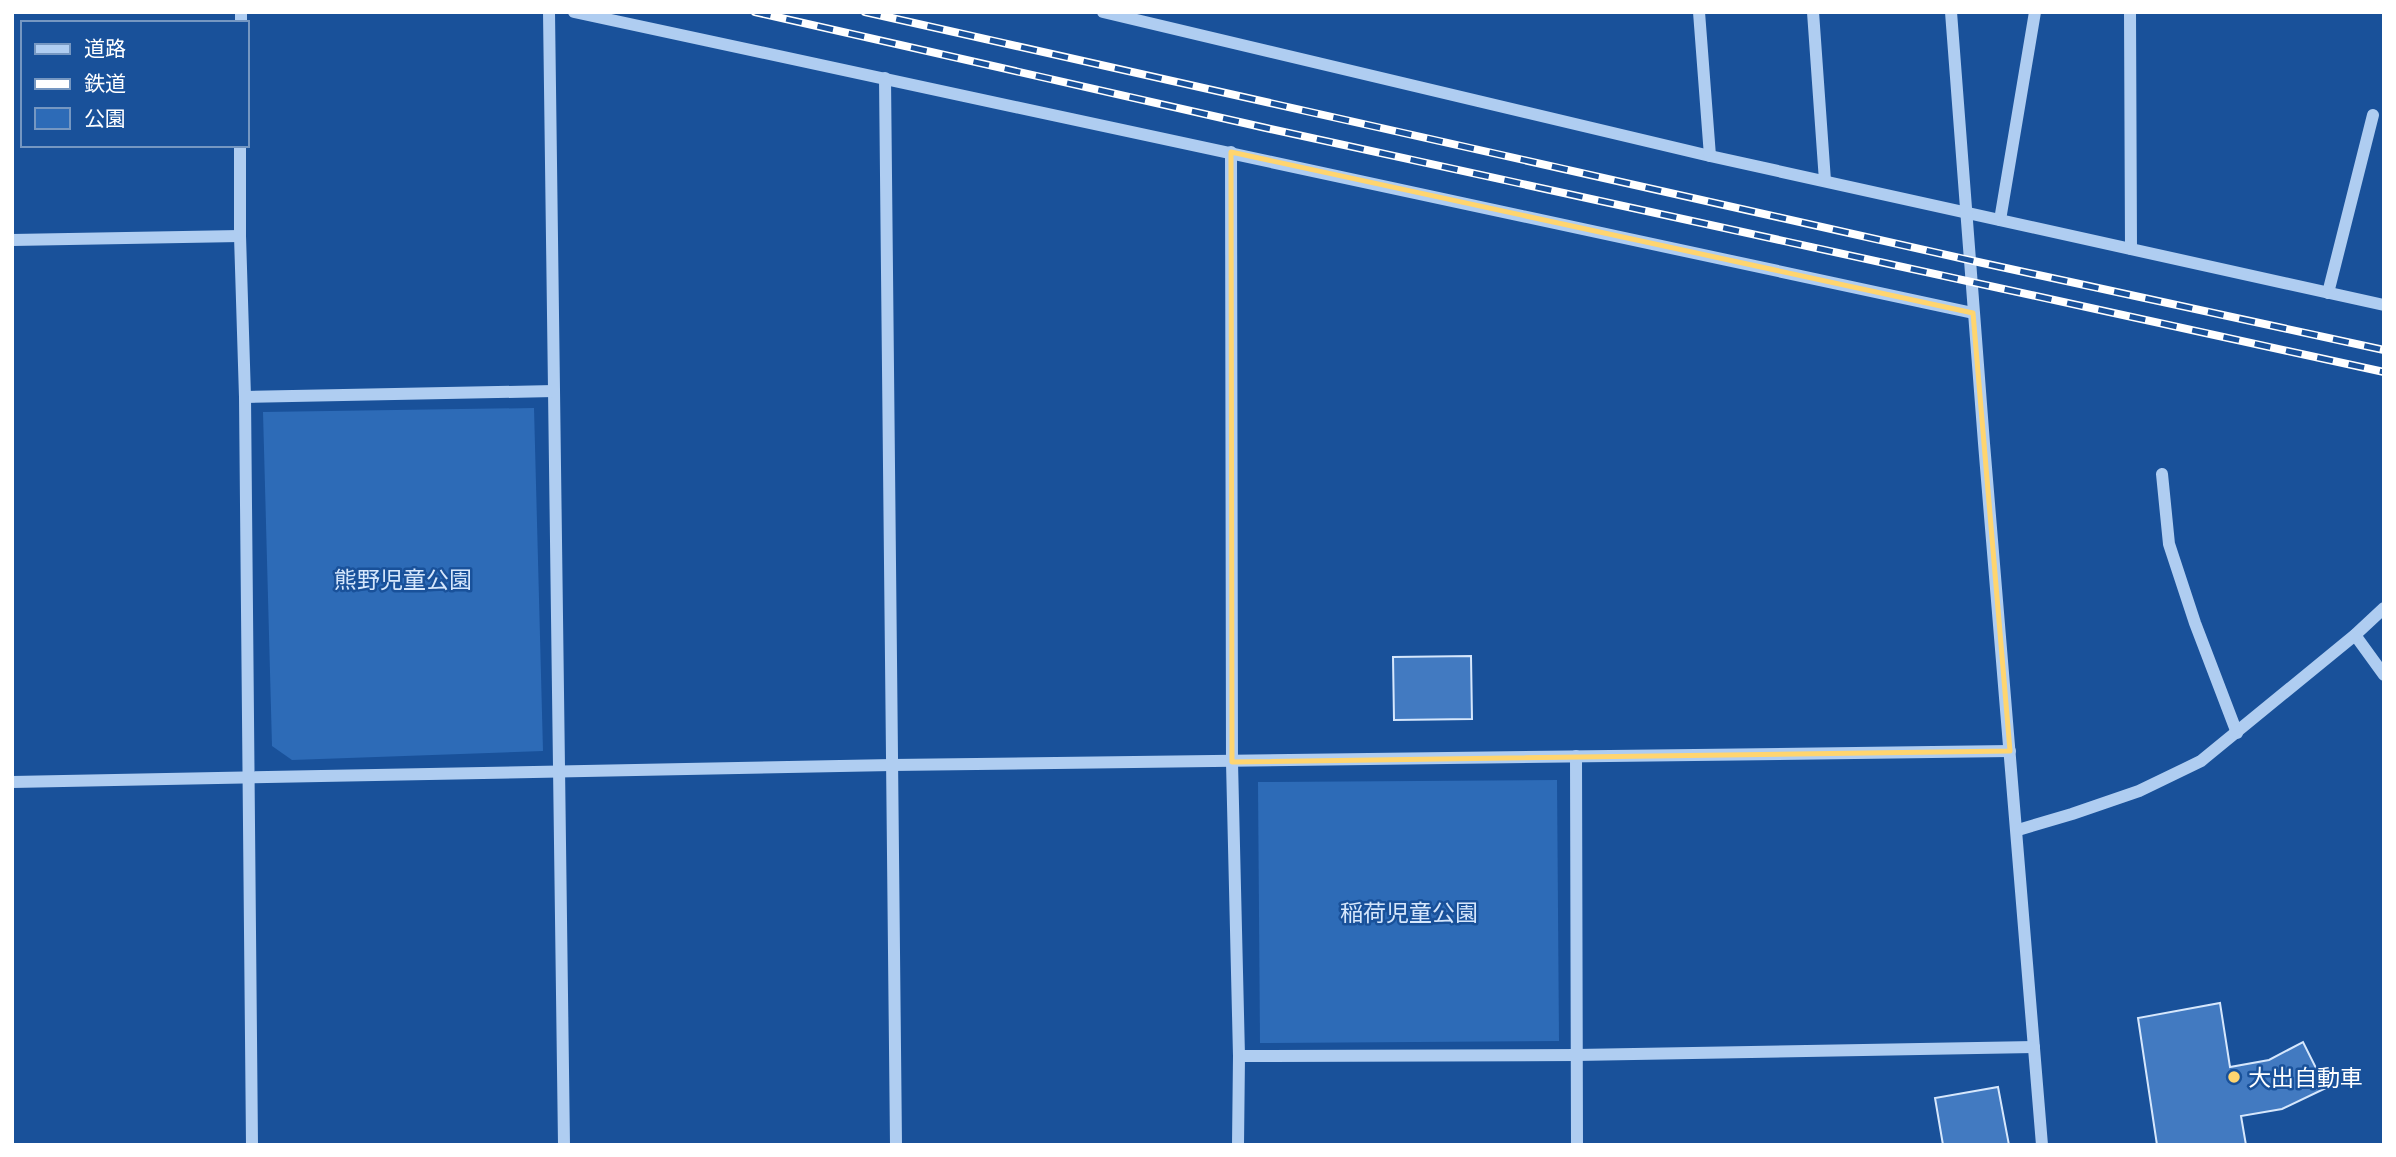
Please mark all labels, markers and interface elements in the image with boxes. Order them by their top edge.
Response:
legend [21,21,248,147]
text: 道路 [84,34,126,62]
text: 鉄道 [84,69,126,97]
text: 公園 [84,104,126,132]
park label: 熊野児童公園 [334,563,472,595]
park label: 稲荷児童公園 [1340,896,1478,928]
place label: 大出自動車 [2248,1061,2363,1093]
marker: 大出自動車 [2226,1069,2242,1085]

